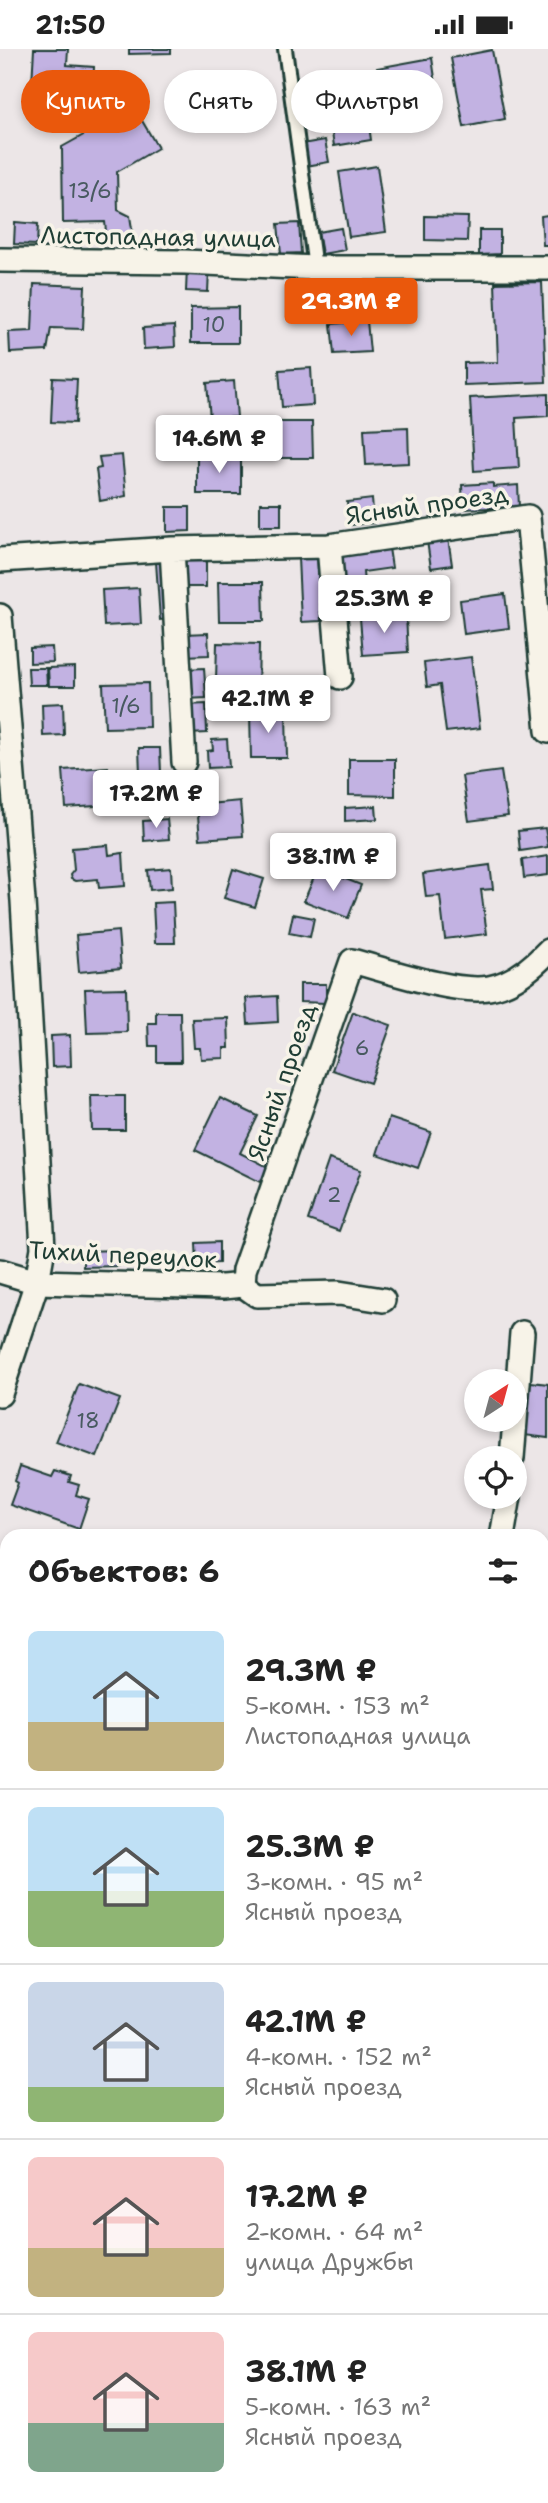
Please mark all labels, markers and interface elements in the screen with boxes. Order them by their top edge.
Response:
text: 21:50 [35,7,106,42]
chip: Купить [21,70,150,133]
chip: Снять [164,70,277,133]
chip: Фильтры [291,70,443,133]
house number: 13/6 [68,177,112,205]
street label: Листопадная улица [40,219,276,255]
pin: 29.3M ₽ [286,279,416,338]
text: 29.3M ₽ [301,286,401,316]
house number: 10 [203,311,225,339]
pin: 14.6M ₽ [154,415,284,475]
text: 14.6M ₽ [172,423,266,453]
street label: Ясный проезд [344,478,510,532]
pin: 25.3M ₽ [319,575,449,635]
text: 25.3M ₽ [334,583,434,613]
pin: 42.1M ₽ [203,675,333,735]
text: 42.1M ₽ [221,683,315,713]
house number: 1/6 [111,692,141,720]
pin: 17.2M ₽ [91,771,221,830]
text: 17.2M ₽ [109,778,203,808]
pin: 38.1M ₽ [268,833,398,893]
text: 38.1M ₽ [286,841,380,871]
street label: Ясный проезд [240,999,324,1165]
house number: 6 [355,1034,369,1062]
house number: 2 [327,1181,341,1209]
street label: Тихий переулок [28,1234,218,1276]
north arrow [464,1369,527,1431]
map controls [464,1369,527,1509]
house number: 18 [76,1407,100,1435]
button: locate [464,1446,527,1509]
text: Объектов: 6 [28,1551,220,1592]
icon: filters [484,1552,522,1590]
text: 29.3M ₽ [245,1650,377,1691]
icon: home [84,1659,168,1743]
text: 5-комн. · 153 m² [245,1691,430,1721]
text: Листопадная улица [245,1721,471,1751]
text: 25.3M ₽ [245,1826,375,1867]
icon: home [84,1835,168,1919]
text: 3-комн. · 95 m² [245,1867,423,1897]
text: Ясный проезд [245,1897,402,1927]
text: 42.1M ₽ [245,2001,367,2042]
icon: home [84,2010,168,2094]
text: 4-комн. · 152 m² [245,2042,432,2072]
text: Ясный проезд [245,2072,402,2102]
text: 17.2M ₽ [245,2176,368,2217]
icon: home [84,2185,168,2269]
text: 2-комн. · 64 m² [245,2217,423,2247]
text: улица Дружбы [245,2247,414,2277]
text: 38.1M ₽ [245,2351,367,2392]
icon: home [84,2360,168,2444]
text: 5-комн. · 163 m² [245,2392,431,2422]
text: Ясный проезд [245,2422,402,2452]

